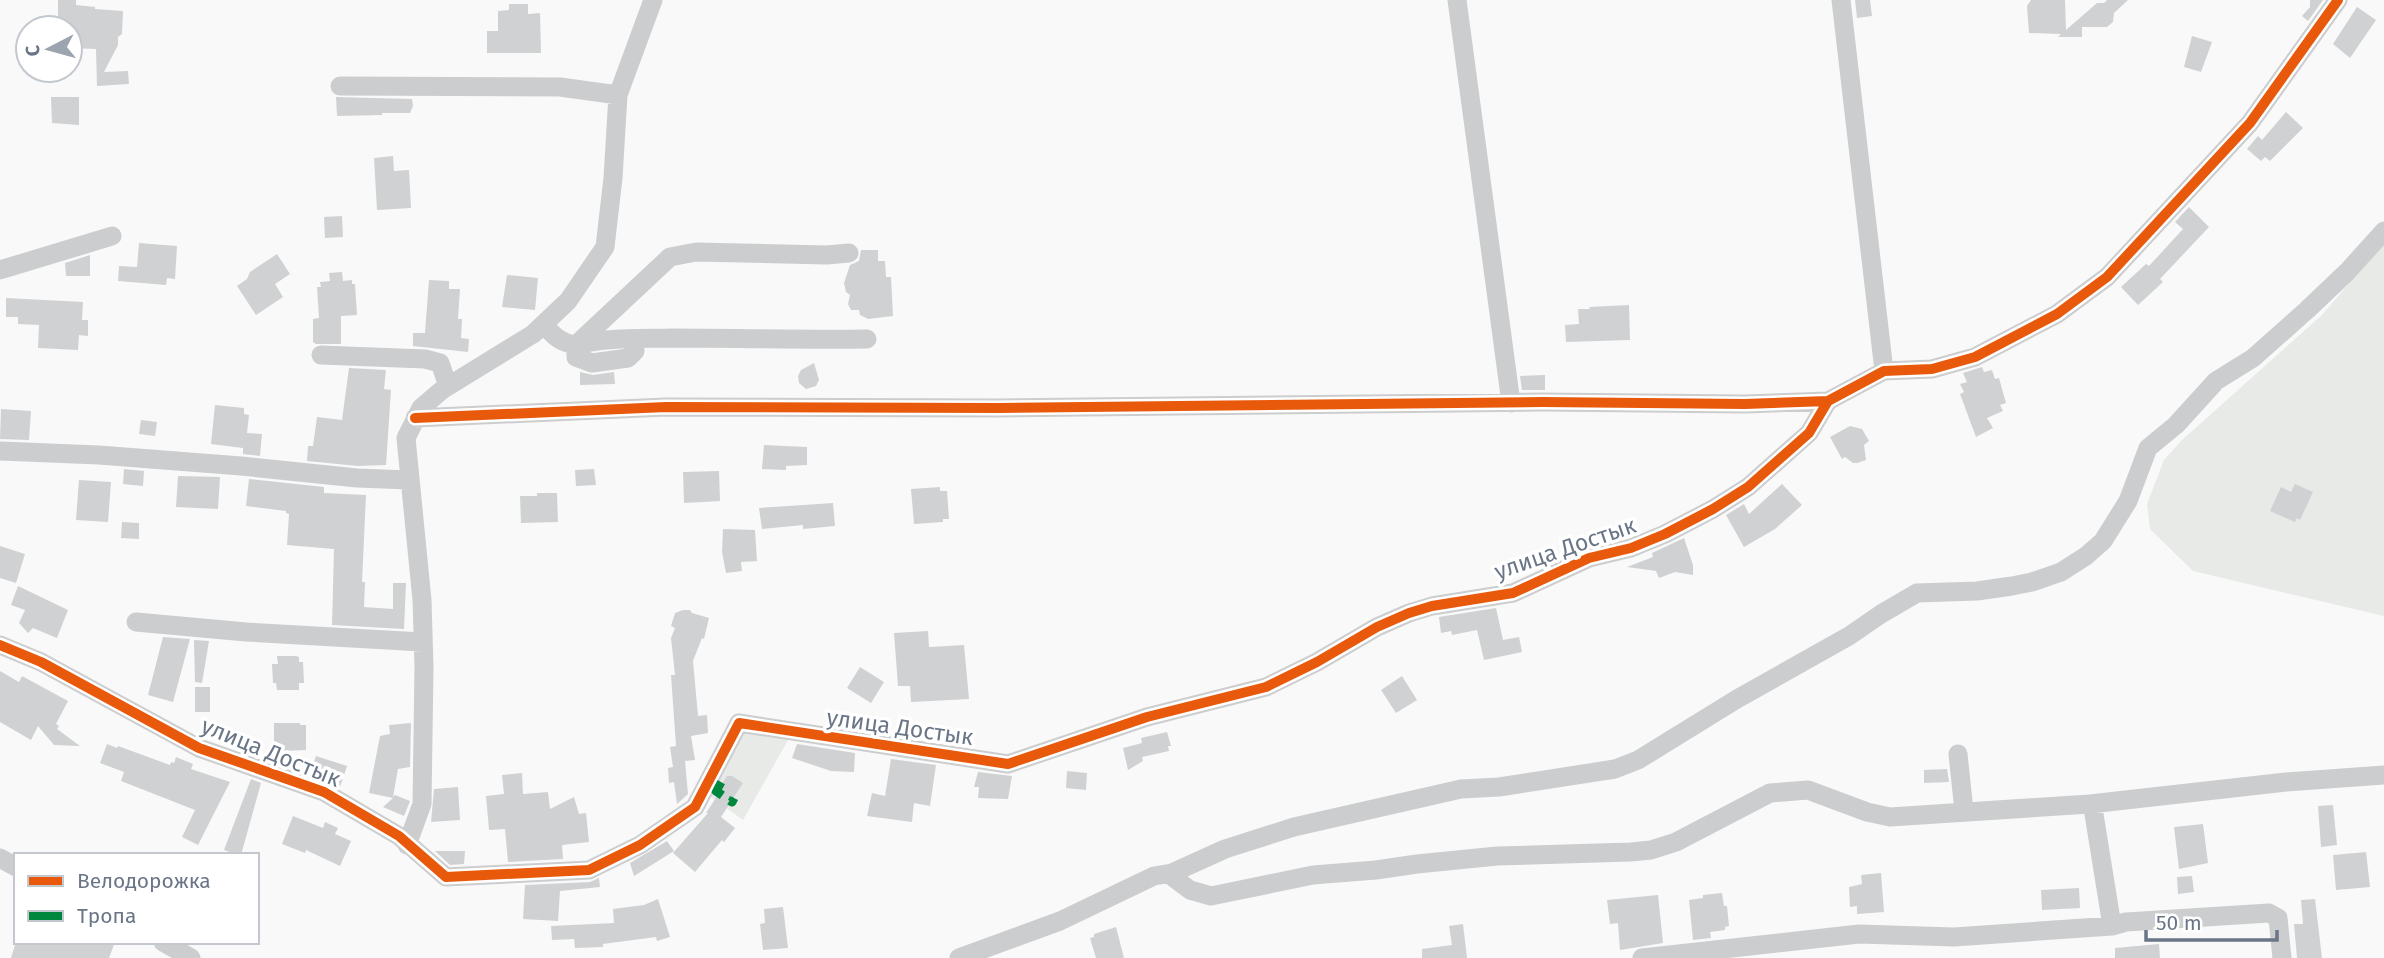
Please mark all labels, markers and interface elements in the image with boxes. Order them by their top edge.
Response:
north arrow [14,14,84,84]
text: С [21,44,45,57]
street label: улица Достык [1491,511,1640,585]
street label: улица Достык [825,703,975,751]
street label: улица Достык [197,711,345,793]
legend [14,853,259,944]
text: Велодорожка [77,868,211,894]
scale bar [2146,898,2277,942]
text: Тропа [77,903,136,929]
text: 50 m [2156,910,2202,936]

